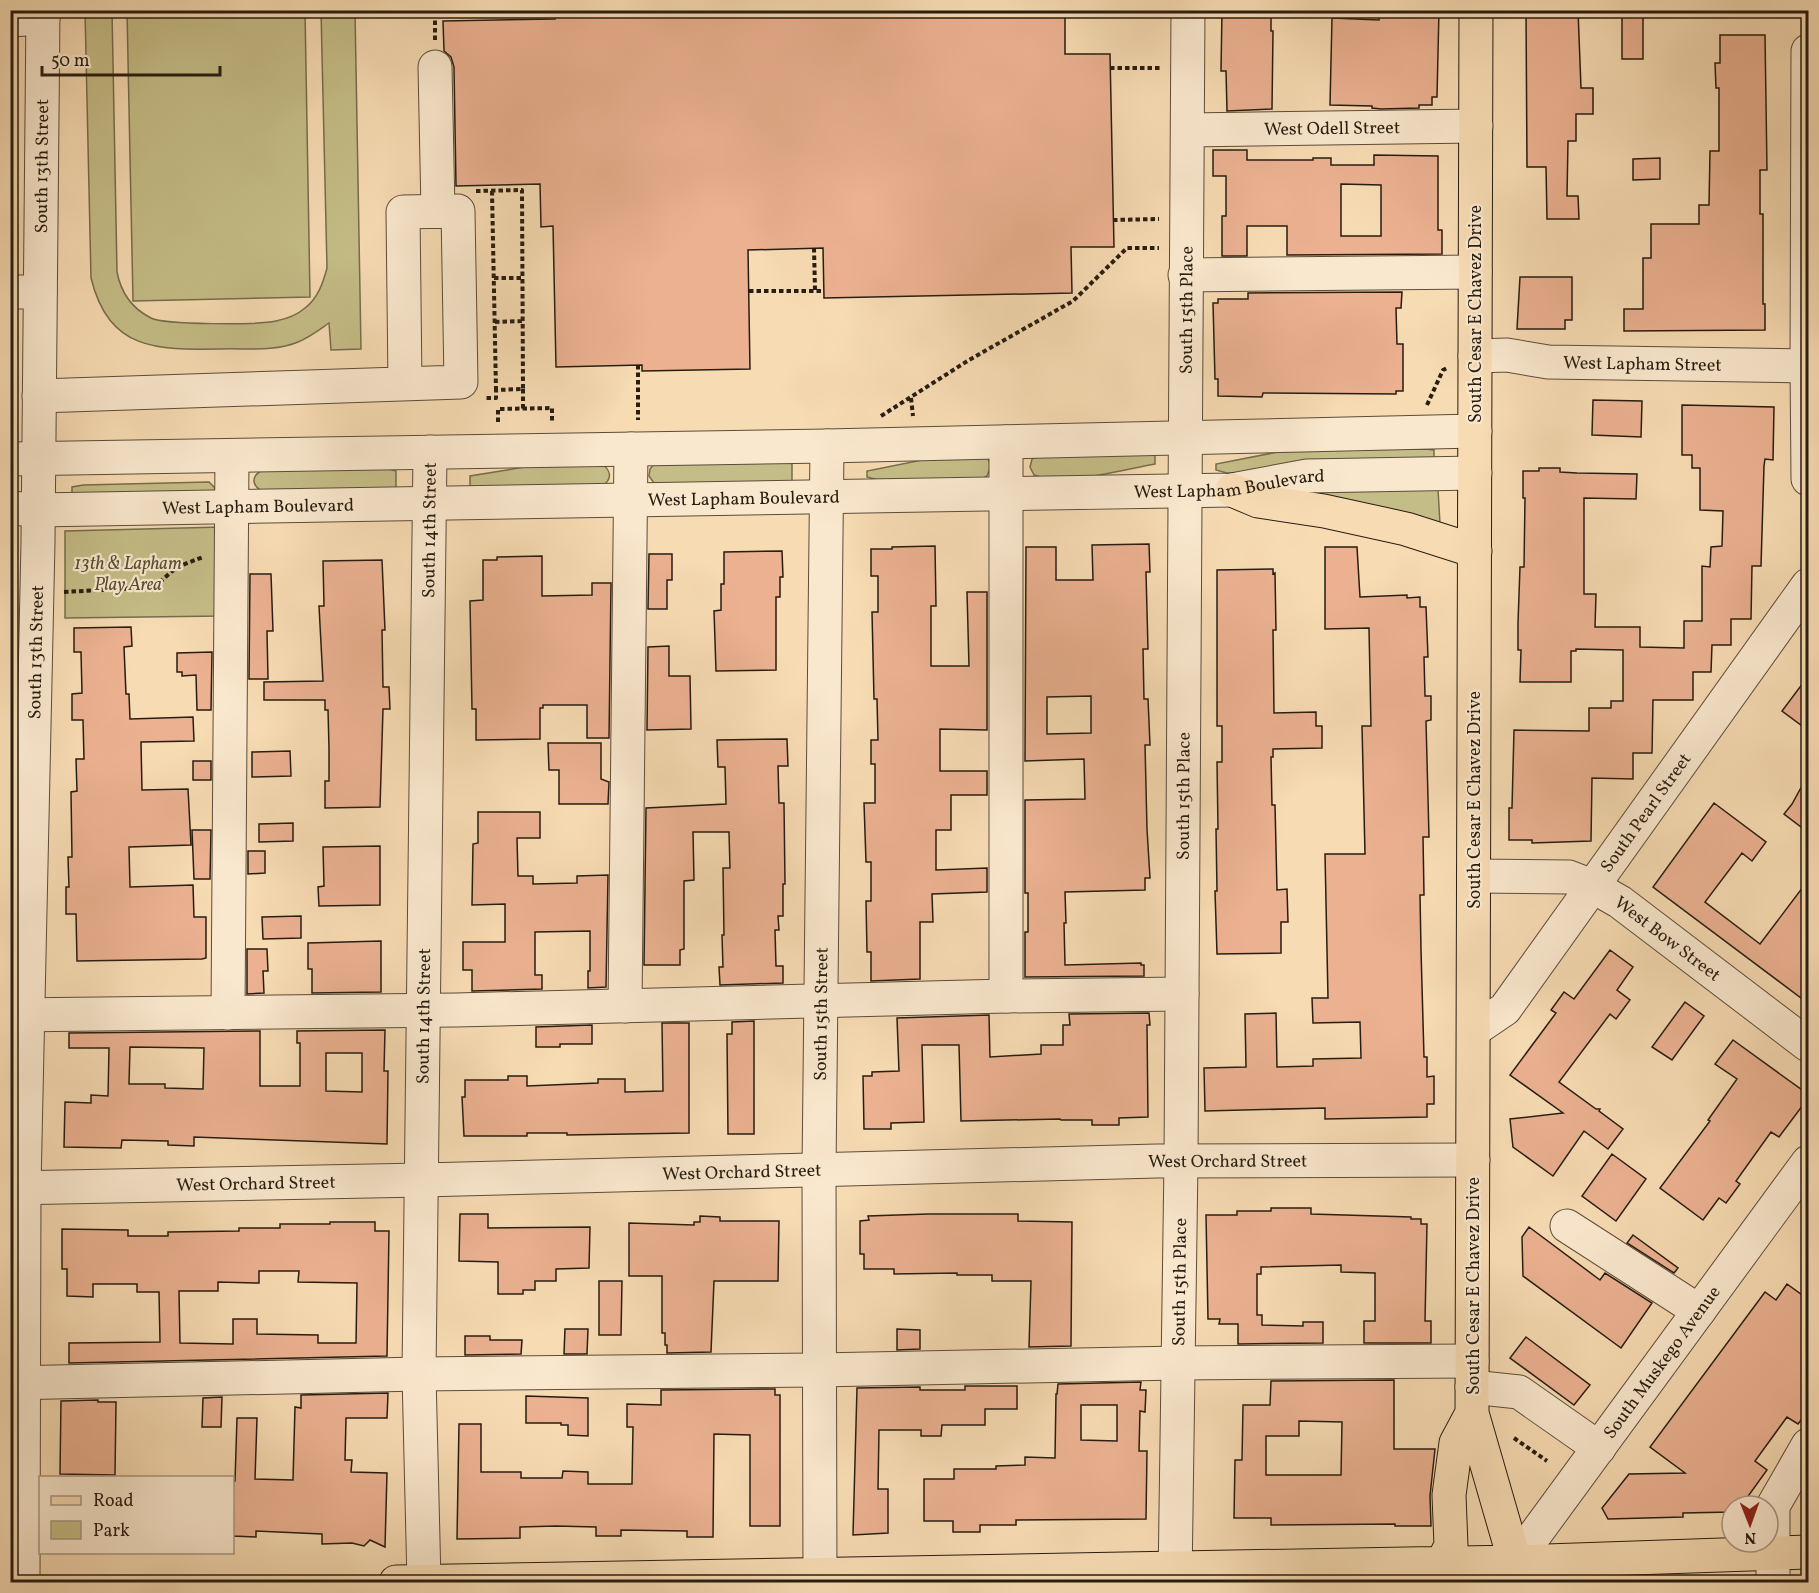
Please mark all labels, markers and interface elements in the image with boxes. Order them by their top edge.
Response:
scale bar [42,39,220,77]
text: 50 m [51,49,90,74]
street label: South 13th Street [30,99,56,234]
street label: West Odell Street [1264,116,1400,143]
street label: South Cesar E Chavez Drive [1464,205,1489,423]
street label: South 15th Place [1175,246,1201,374]
street label: West Lapham Street [1563,351,1722,379]
street label: South 14th Street [417,462,444,598]
street label: West Lapham Boulevard [1134,465,1325,506]
street label: West Lapham Boulevard [648,486,840,514]
street label: West Lapham Boulevard [162,494,354,522]
park label: 13th & Lapham Play Area [74,552,182,598]
street label: South 13th Street [23,585,51,720]
street label: South Cesar E Chavez Drive [1463,691,1488,909]
street label: South 15th Place [1172,732,1198,860]
street label: South Pearl Street [1595,748,1698,878]
street label: West Bow Street [1608,891,1725,988]
street label: South 15th Street [809,947,835,1081]
street label: South 14th Street [411,948,438,1084]
street label: West Orchard Street [1148,1150,1307,1175]
street label: West Orchard Street [662,1159,822,1188]
street label: West Orchard Street [176,1171,336,1199]
street label: South Cesar E Chavez Drive [1462,1177,1487,1395]
street label: South 15th Place [1167,1218,1194,1346]
street label: South Muskego Avenue [1598,1281,1727,1444]
legend [39,1476,234,1554]
text: Road [93,1489,134,1514]
north arrow [1720,1494,1780,1554]
text: Park [93,1519,130,1544]
text: N [1744,1526,1756,1548]

